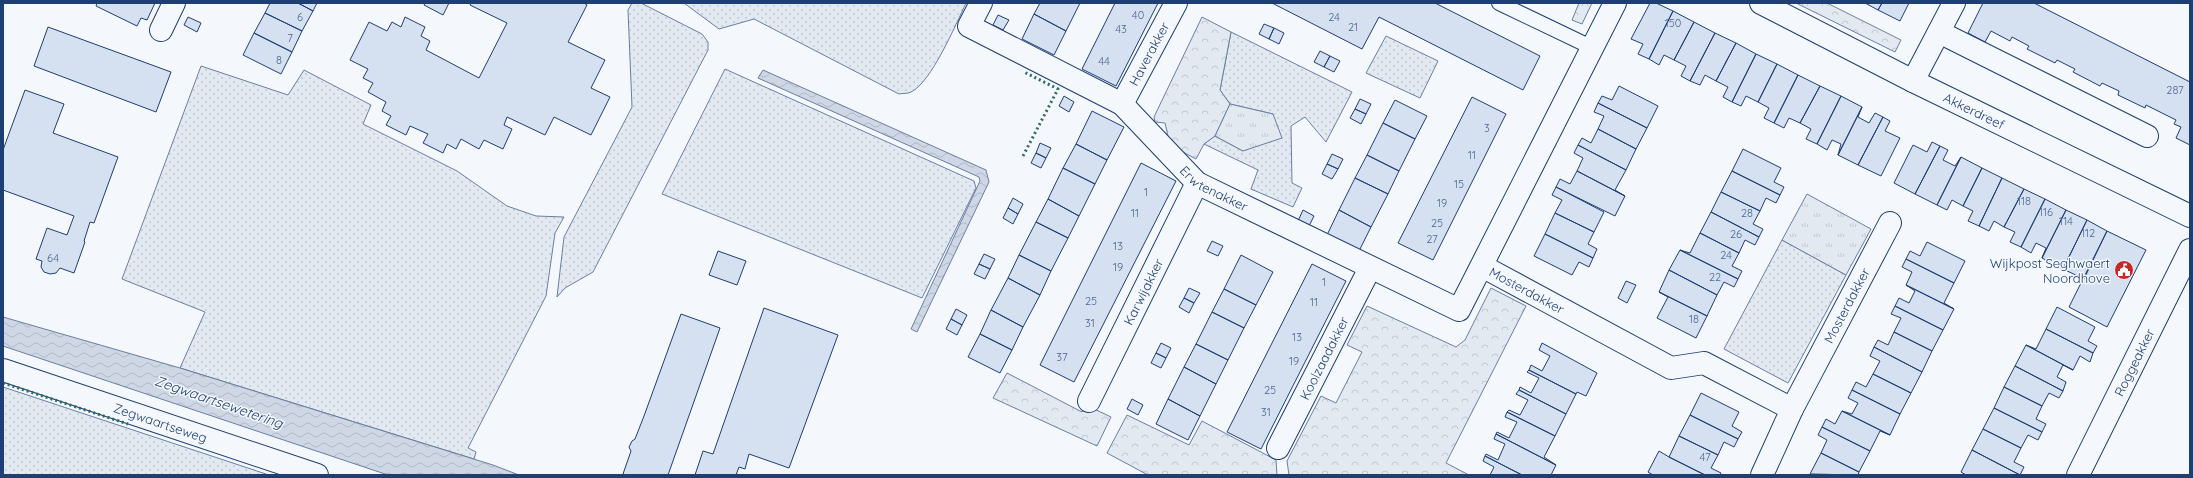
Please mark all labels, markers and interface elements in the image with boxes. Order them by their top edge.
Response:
house number: 40 [1132,8,1144,22]
house number: 6 [297,10,303,24]
house number: 24 [1328,10,1340,24]
house number: 150 [1665,16,1681,30]
street label: Haverakker [1125,19,1172,88]
house number: 21 [1348,20,1358,34]
house number: 43 [1115,22,1127,36]
house number: 7 [287,31,293,45]
house number: 8 [276,53,282,67]
house number: 44 [1098,54,1110,68]
house number: 287 [2166,83,2184,97]
street label: Akkerdreef [1941,89,2008,133]
house number: 3 [1484,121,1490,135]
house number: 11 [1468,148,1476,162]
street label: Erwtenakker [1177,162,1251,214]
house number: 15 [1454,177,1464,191]
house number: 1 [1144,185,1148,199]
house number: 118 [2017,194,2031,208]
house number: 19 [1437,196,1447,210]
house number: 116 [2039,205,2053,219]
house number: 11 [1131,206,1139,220]
house number: 28 [1741,206,1753,220]
house number: 114 [2059,214,2073,228]
house number: 25 [1431,216,1443,230]
house number: 112 [2081,226,2095,240]
house number: 26 [1730,227,1742,241]
house number: 27 [1426,232,1438,246]
house number: 13 [1113,239,1123,253]
house number: 24 [1720,248,1732,262]
house number: 64 [47,251,59,265]
place label: Wijkpost Seghwaert Noordhove [1990,255,2110,286]
street label: Karwijakker [1120,256,1166,328]
public building icon: Wijkpost Seghwaert Noordhove [2113,259,2135,281]
house number: 19 [1113,260,1123,274]
street label: Mosterdakker [1487,263,1567,317]
street label: Mosterdakker [1820,265,1873,346]
house number: 22 [1709,270,1721,284]
house number: 1 [1322,275,1326,289]
house number: 25 [1085,294,1097,308]
house number: 11 [1310,295,1318,309]
house number: 18 [1689,312,1699,326]
street label: Koolzaadakker [1296,314,1352,402]
house number: 31 [1085,316,1095,330]
street label: Roggeakker [2111,326,2158,399]
house number: 13 [1292,330,1302,344]
house number: 37 [1056,350,1068,364]
house number: 19 [1289,354,1299,368]
water label: Zegwaartsewetering [153,372,287,433]
house number: 25 [1264,383,1276,397]
street label: Zegwaartseweg [112,400,209,446]
house number: 31 [1261,405,1271,419]
house number: 47 [1699,450,1711,464]

